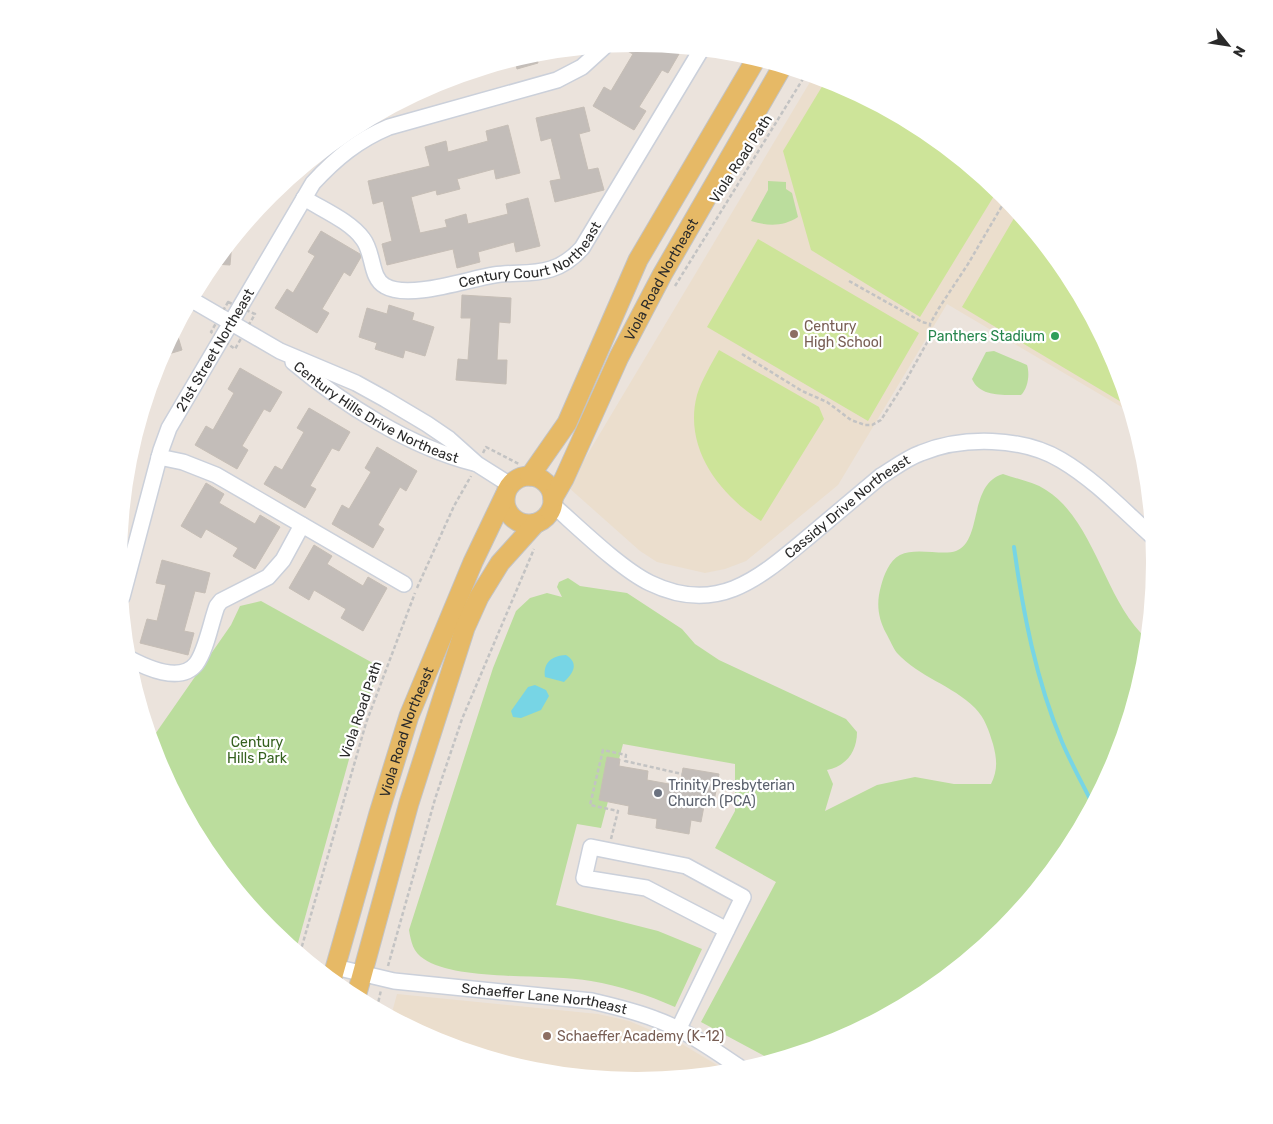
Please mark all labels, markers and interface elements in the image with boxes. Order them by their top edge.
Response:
north arrow [1203,20,1253,70]
text: N [1229,43,1249,60]
street label: Viola Road Path [706,112,776,206]
street label: Viola Road Northeast [621,215,702,344]
street label: Century Court Northeast [457,218,605,291]
street label: 21st Street Northeast [172,285,258,414]
place label: Century High School [804,318,882,351]
marker: Century High School [788,328,800,340]
place label: Panthers Stadium [928,328,1045,345]
marker: Panthers Stadium [1049,330,1061,342]
street label: Century Hills Drive Northeast [290,358,461,467]
street label: Cassidy Drive Northeast [781,451,913,562]
street label: Viola Road Path [336,659,386,761]
street label: Viola Road Northeast [376,664,437,799]
park label: Century Hills Park [227,734,288,767]
place label: Trinity Presbyterian Church (PCA) [668,777,795,810]
marker: Trinity Presbyterian Church (PCA) [652,787,664,799]
street label: Schaeffer Lane Northeast [461,979,630,1018]
place label: Schaeffer Academy (K-12) [557,1028,724,1045]
marker: Schaeffer Academy (K-12) [541,1030,553,1042]

